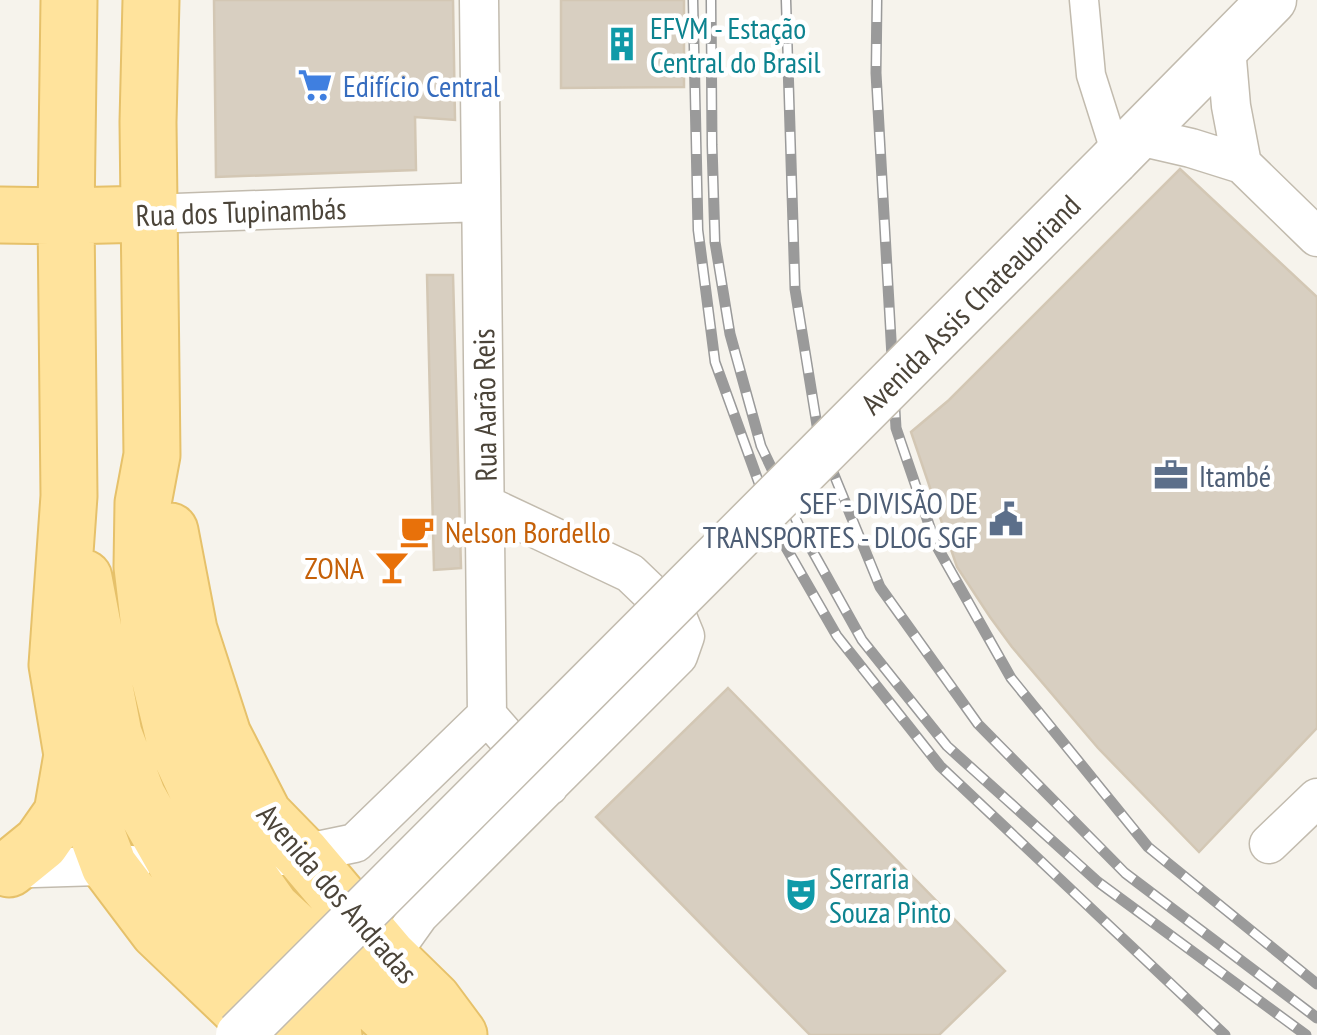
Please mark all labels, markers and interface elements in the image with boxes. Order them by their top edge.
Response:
place label: EFVM - Estação Central do Brasil [650,8,821,81]
building icon: EFVM - Estação Central do Brasil [603,25,641,63]
supermarket icon: Edifício Central [296,66,334,104]
place label: Edifício Central [343,66,500,105]
street label: Avenida Assis Chateaubriand [852,186,1088,422]
street label: Rua dos Tupinambás [135,188,347,234]
street label: Rua Aarão Reis [463,328,505,482]
office icon: Itambé [1152,456,1190,494]
place label: Itambé [1199,456,1271,495]
place label: SEF - DIVISÃO DE TRANSPORTES - DLOG SGF [703,483,978,556]
public building icon: SEF - DIVISÃO DE TRANSPORTES - DLOG SGF [987,500,1025,538]
cafe icon: Nelson Bordello [398,512,436,550]
place label: Nelson Bordello [445,512,611,551]
place label: ZONA [305,548,365,587]
bar icon: ZONA [373,548,411,586]
street label: Avenida dos Andradas [249,795,427,991]
place label: Serraria Souza Pinto [829,858,951,931]
theatre icon: Serraria Souza Pinto [782,875,820,913]

